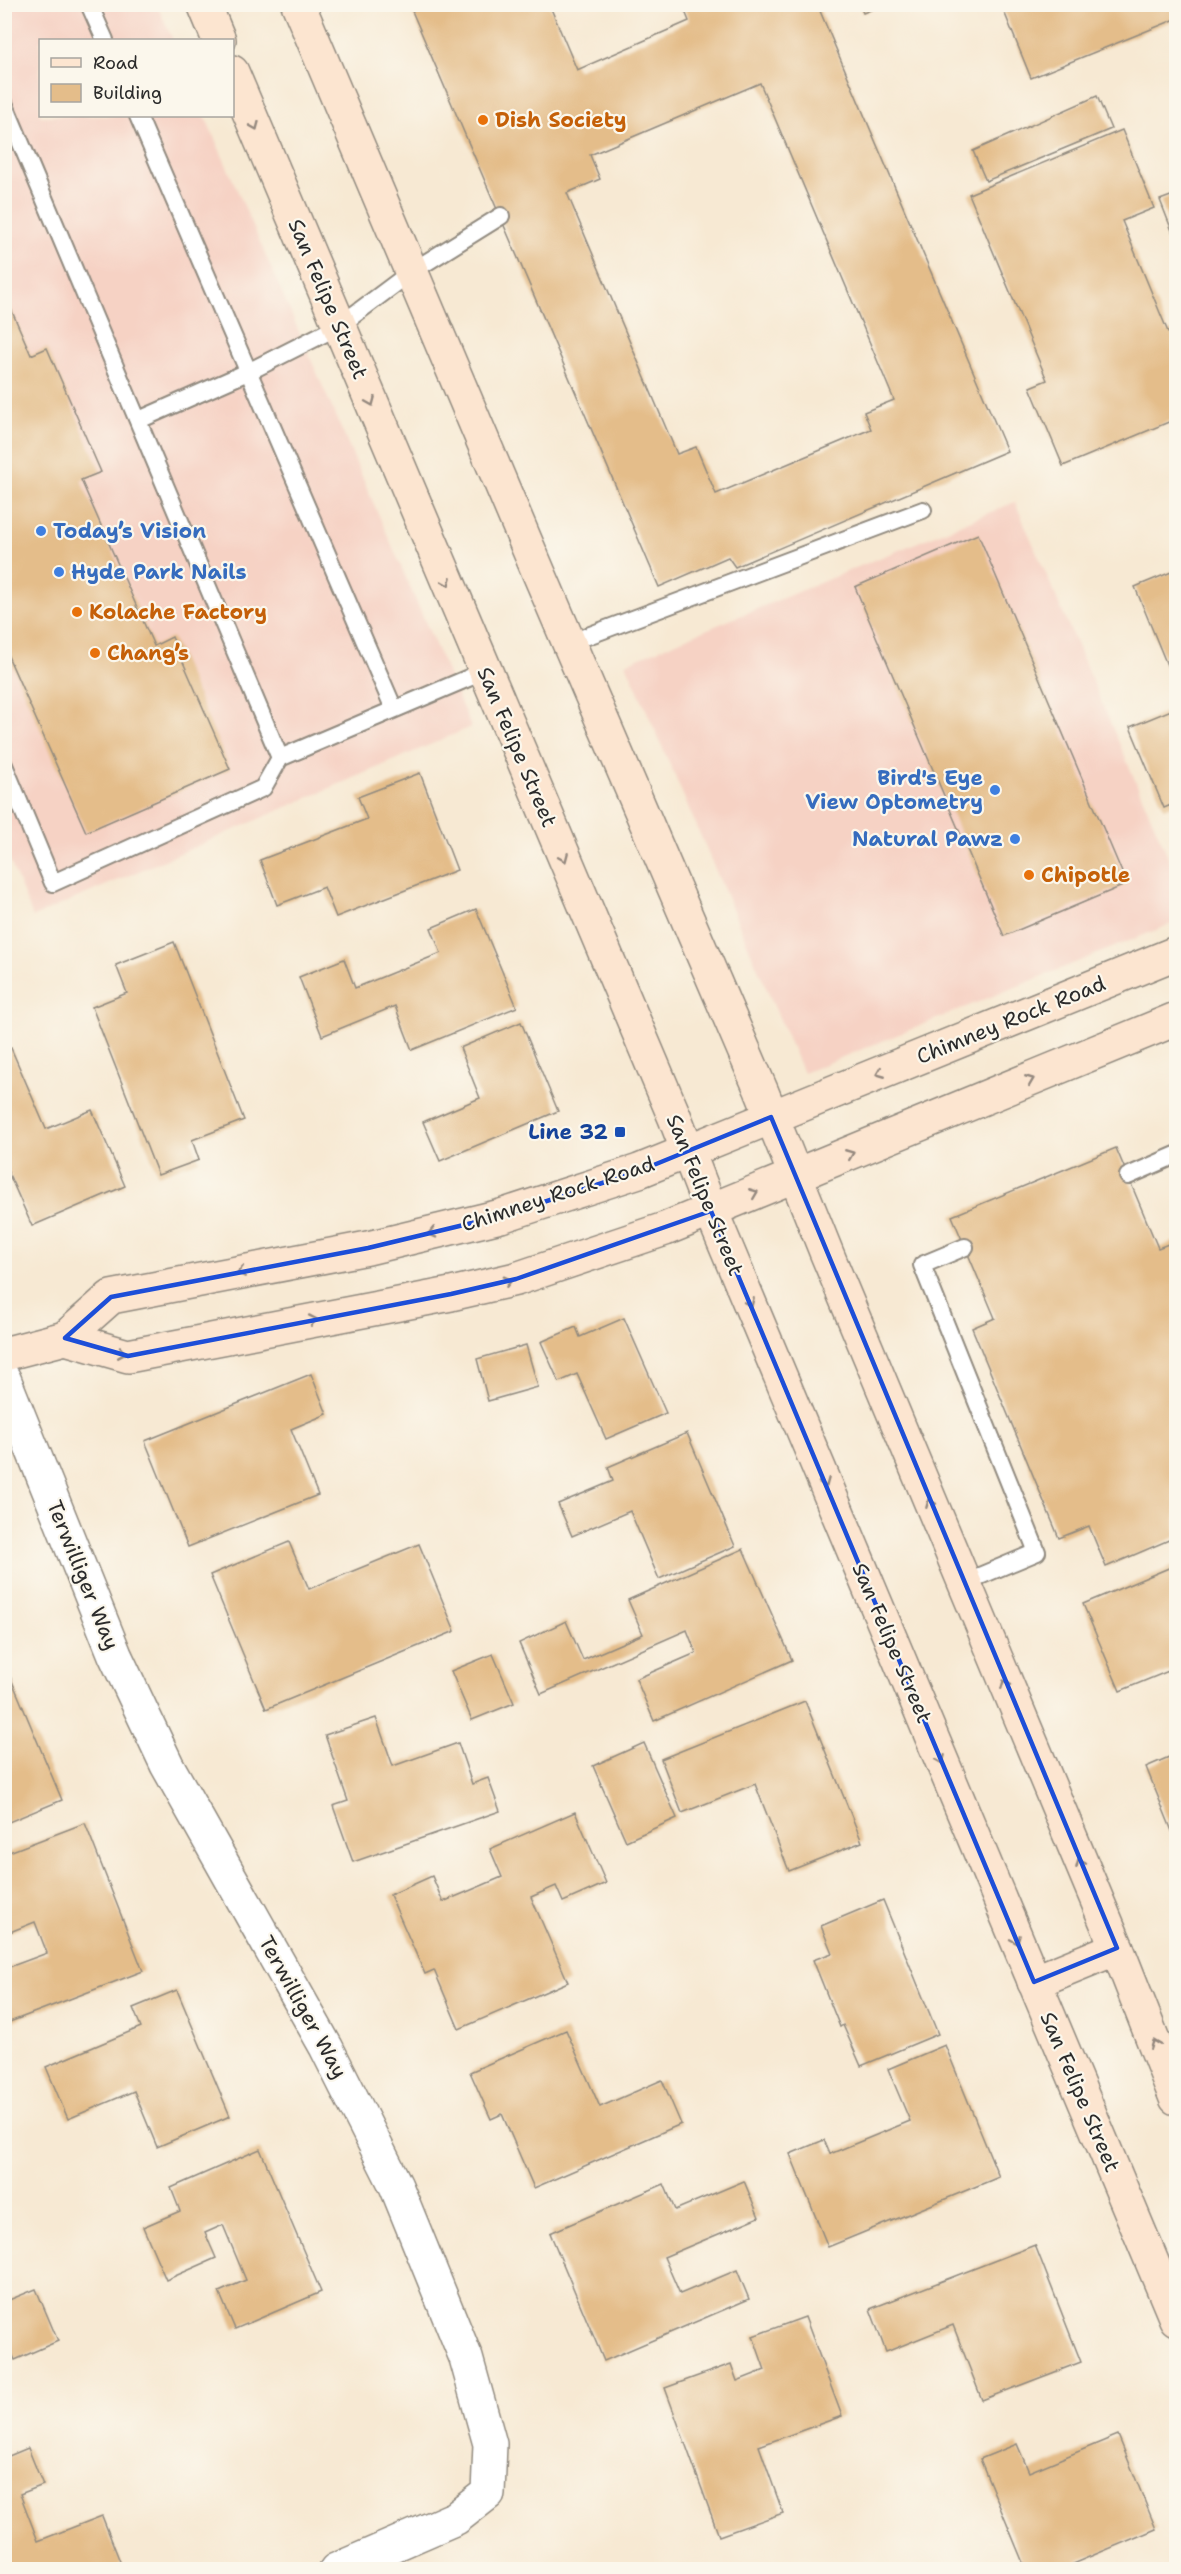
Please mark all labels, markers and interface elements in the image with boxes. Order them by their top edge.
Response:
legend [39,39,234,117]
text: Road [93,51,138,75]
text: Building [93,81,162,105]
place label: Dish Society [495,106,627,134]
marker: Dish Society [476,113,490,127]
one-way arrow [248,119,260,130]
street label: San Felipe Street [282,215,374,383]
one-way arrow [364,396,376,407]
place label: Today’s Vision [53,517,206,545]
marker: Today’s Vision [34,524,48,538]
place label: Hyde Park Nails [71,558,247,586]
marker: Hyde Park Nails [52,565,66,579]
one-way arrow [440,575,452,586]
place label: Kolache Factory [89,598,267,626]
marker: Kolache Factory [70,605,84,619]
place label: Chang’s [107,639,189,667]
marker: Chang’s [88,646,102,660]
street label: San Felipe Street [471,663,563,831]
place label: Bird's Eye View Optometry [805,764,983,816]
marker: Bird's Eye View Optometry [988,783,1002,797]
place label: Natural Pawz [852,825,1003,853]
marker: Natural Pawz [1008,832,1022,846]
one-way arrow [557,852,569,863]
place label: Chipotle [1041,861,1130,889]
marker: Chipotle [1022,868,1036,882]
street label: Chimney Rock Road [912,969,1110,1071]
one-way arrow [876,1065,886,1078]
one-way arrow [1024,1075,1035,1087]
street label: San Felipe Street [660,1110,750,1280]
place label: Line 32 [528,1118,608,1146]
marker: Line 32 [613,1125,627,1139]
one-way arrow [844,1149,855,1161]
street label: Chimney Rock Road [458,1150,658,1238]
one-way arrow [748,1188,758,1201]
one-way arrow [427,1225,437,1238]
one-way arrow [237,1265,247,1278]
one-way arrow [502,1275,512,1288]
one-way arrow [743,1297,755,1308]
one-way arrow [308,1314,318,1327]
one-way arrow [117,1346,127,1359]
one-way arrow [818,1477,830,1488]
street label: Terwilliger Way [40,1496,126,1654]
one-way arrow [925,1499,937,1510]
street label: San Felipe Street [846,1559,938,1727]
one-way arrow [1000,1679,1012,1690]
one-way arrow [934,1754,946,1765]
one-way arrow [1075,1859,1087,1870]
street label: Terwilliger Way [252,1931,354,2083]
one-way arrow [1009,1934,1021,1945]
street label: San Felipe Street [1034,2008,1126,2176]
one-way arrow [1150,2039,1162,2050]

